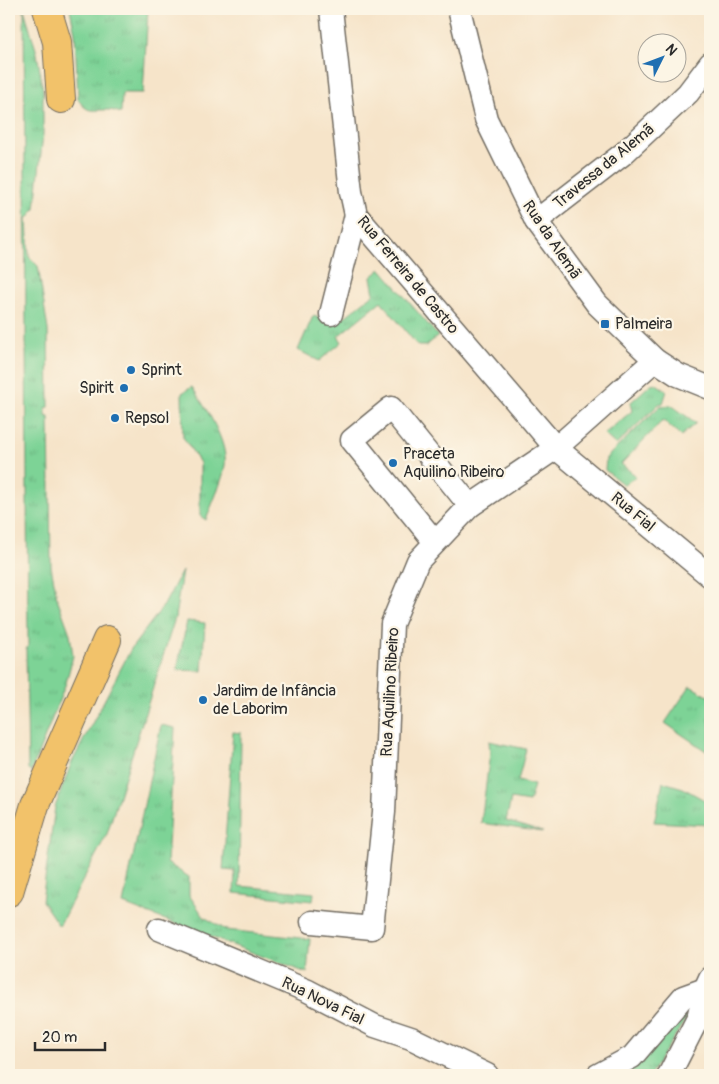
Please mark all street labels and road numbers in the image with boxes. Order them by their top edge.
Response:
street label: Travessa da Alemã [549,119,659,213]
street label: Rua da Alemã [518,197,586,283]
street label: Rua Ferreira de Castro [353,212,463,338]
street label: Rua Fial [607,488,659,536]
street label: Rua Aquilino Ribeiro [377,626,403,757]
street label: Rua Nova Fial [278,972,368,1030]

